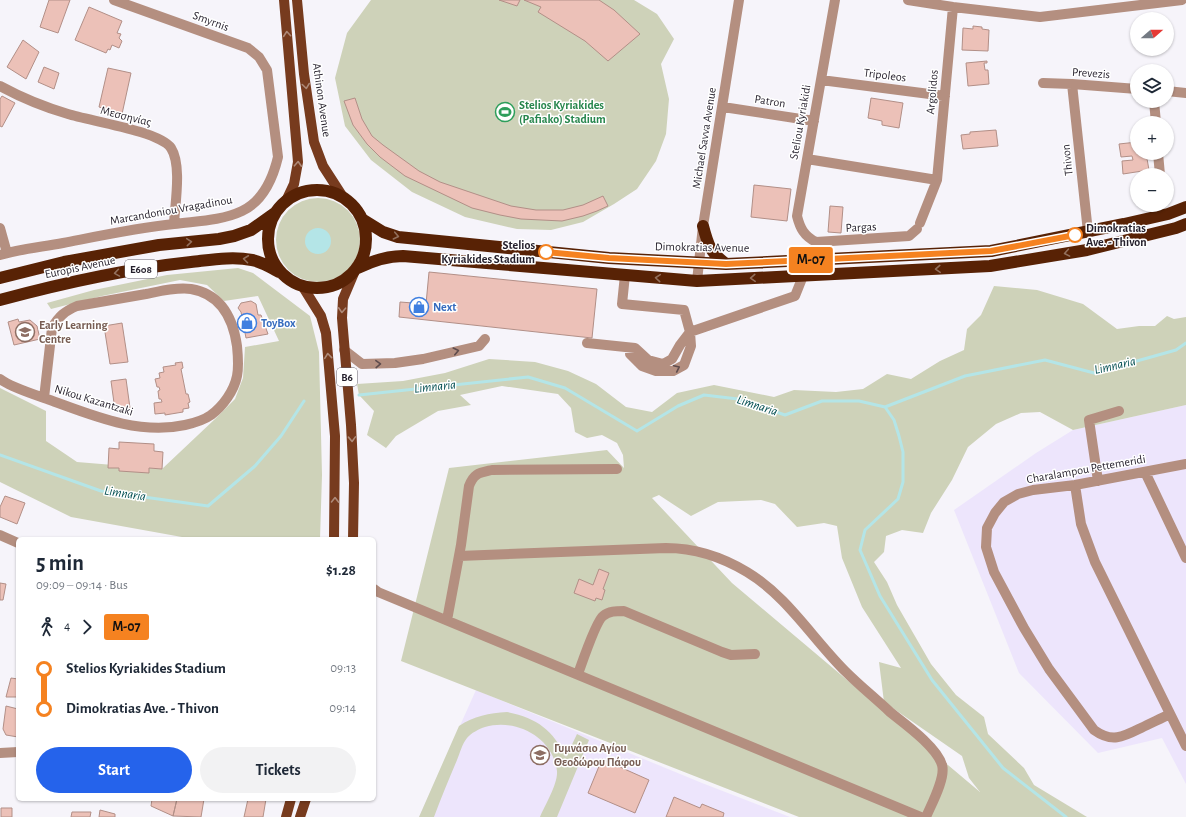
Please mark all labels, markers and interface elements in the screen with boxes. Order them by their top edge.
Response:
street label: Smyrnis [191,9,231,34]
north arrow [1130,12,1174,56]
map controls [1130,12,1174,212]
one-way arrow [283,31,292,37]
street label: Athinon Avenue [311,62,333,138]
button: layers [1130,64,1174,108]
street label: Tripoleos [863,66,907,84]
street label: Prevezis [1072,66,1110,80]
street label: Argolidos [924,69,940,115]
one-way arrow [301,83,310,89]
street label: Steliou Kyriakidi [788,84,813,161]
street label: Michael Savva Avenue [690,86,718,190]
street label: Patron [754,93,786,109]
place label: Stelios Kyriakides (Pafiako) Stadium [519,99,606,126]
sports icon: Stelios Kyriakides (Pafiako) Stadium [494,101,516,123]
street label: Μεσσηνίας [99,104,153,129]
button: + [1130,116,1174,160]
street label: Thivon [1059,144,1075,176]
one-way arrow [293,161,302,167]
button: − [1130,168,1174,212]
street label: Marcandoniou Vragadinou [109,193,233,227]
street label: Pargas [845,220,877,234]
place label: Dimokratias Ave. - Thivon [1086,222,1147,248]
marker: Dimokratias Ave. - Thivon [1067,227,1083,243]
one-way arrow [393,232,400,240]
one-way arrow [186,238,192,247]
place label: Stelios Kyriakides Stadium [441,239,535,266]
street label: Dimokratias Avenue [655,240,749,254]
marker: Stelios Kyriakides Stadium [538,244,554,260]
line badge: M-07 [783,247,839,273]
one-way arrow [1063,249,1070,257]
text: M-07 [797,253,825,267]
street label: Europis Avenue [44,254,116,280]
one-way arrow [243,255,249,264]
road number: E608 [125,260,157,278]
one-way arrow [935,264,941,273]
one-way arrow [114,268,120,277]
one-way arrow [655,274,661,283]
one-way arrow [750,274,756,283]
shop icon: Next [408,296,430,318]
place label: Next [433,301,456,313]
one-way arrow [338,307,347,313]
shop icon: ToyBox [236,312,258,334]
place label: ToyBox [261,317,296,330]
place label: Early Learning Centre [39,319,108,345]
school or university icon: Early Learning Centre [14,321,36,343]
one-way arrow [452,348,459,356]
one-way arrow [324,353,333,359]
water label: Limnaria [1093,355,1137,377]
one-way arrow [375,360,381,368]
one-way arrow [672,365,680,373]
road number: B6 [337,368,357,386]
water label: Limnaria [413,378,457,396]
street label: Nikou Kazantzaki [53,382,135,418]
water label: Limnaria [735,393,779,419]
one-way arrow [348,437,356,443]
street label: Charalampou Pettemeridi [1026,453,1146,485]
water label: Limnaria [103,484,147,504]
one-way arrow [331,497,339,503]
text: 5 min [36,552,84,574]
text: $1.28 [326,563,356,578]
text: 09:09 – 09:14 · Bus [36,579,128,592]
icon: walk [36,616,58,638]
icon: forward [76,616,98,638]
text: 4 [64,620,70,633]
text: M-07 [112,620,141,634]
text: Stelios Kyriakides Stadium [66,661,226,676]
text: 09:13 [330,662,356,675]
text: Dimokratias Ave. - Thivon [66,701,219,716]
text: 09:14 [329,702,356,715]
place label: Γυμνάσιο Αγίου Θεοδώρου Πάφου [554,742,641,768]
school or university icon: Γυμνάσιο Αγίου Θεοδώρου Πάφου [529,744,551,766]
button: Start [36,747,192,793]
button: Tickets [200,747,356,793]

